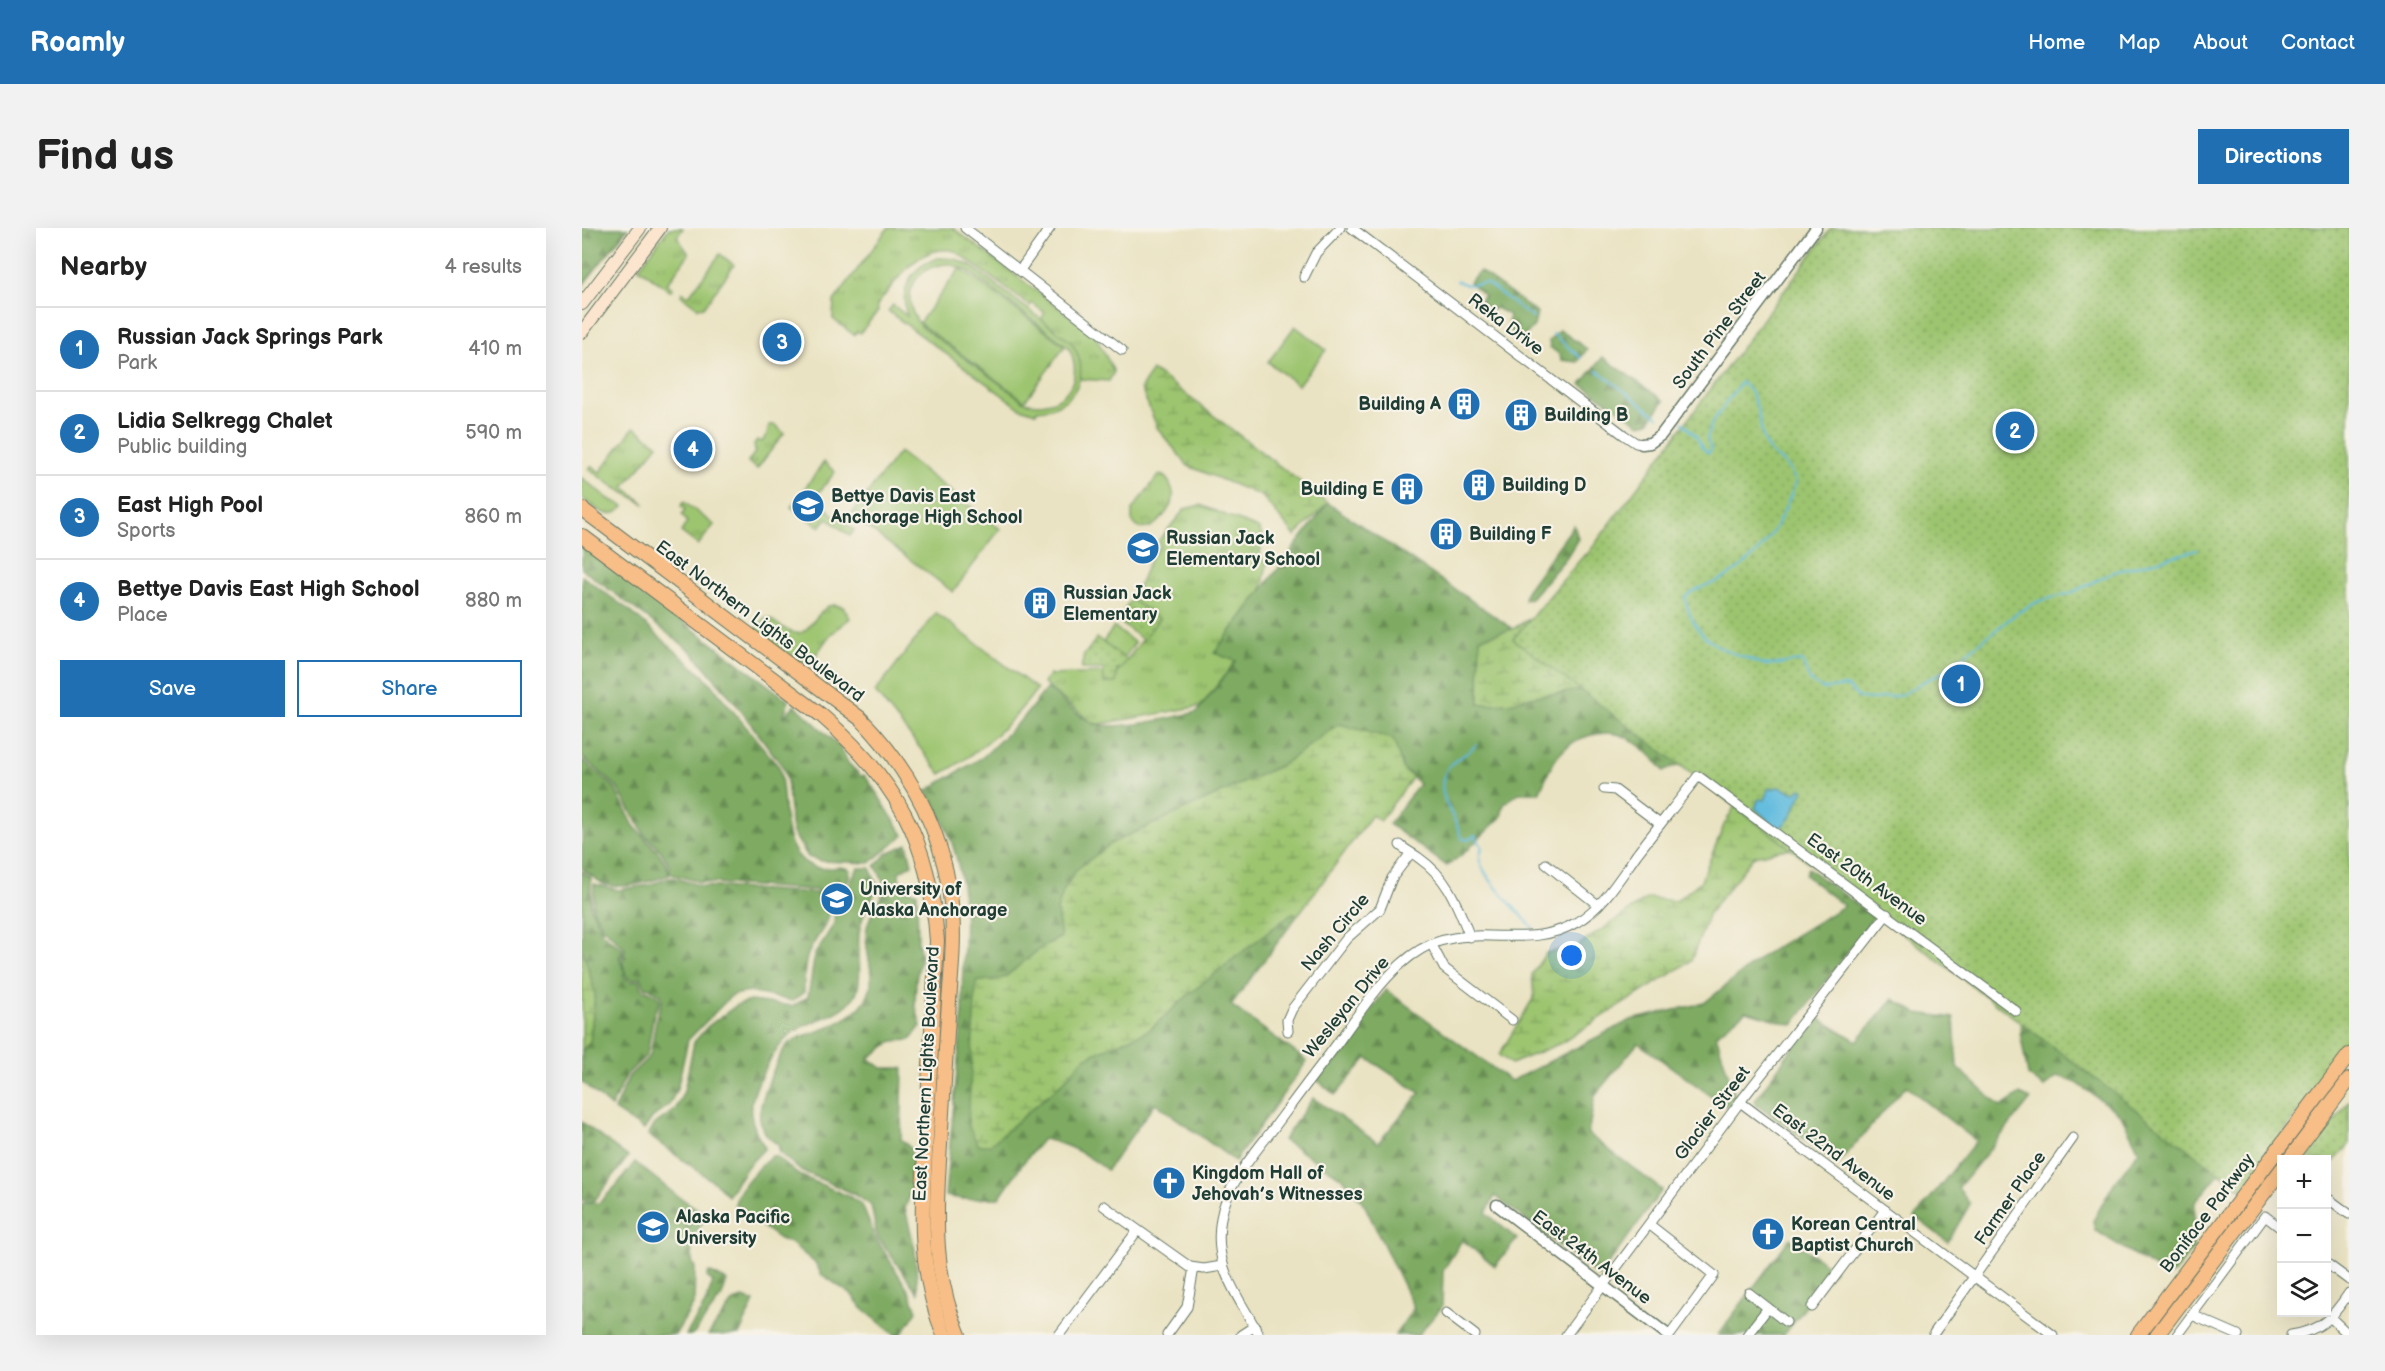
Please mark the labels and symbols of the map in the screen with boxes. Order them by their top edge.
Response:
street label: South Pine Street [1668,267,1771,393]
street label: Reka Drive [1464,289,1548,360]
pin: 3 [762,320,802,364]
building icon: Building A [1446,386,1482,422]
place label: Building A [1358,394,1442,415]
building icon: Building B [1503,397,1539,433]
place label: Building B [1544,405,1629,426]
pin: 2 [1996,408,2034,454]
pin: 4 [674,426,712,472]
building icon: Building D [1461,467,1497,503]
building icon: Building E [1389,471,1425,507]
place label: Building D [1502,475,1586,496]
place label: Building E [1301,479,1384,500]
place label: Bettye Davis East Anchorage High School [830,486,1022,528]
school or university icon: Bettye Davis East Anchorage High School [790,488,826,524]
building icon: Building F [1428,516,1464,552]
place label: Building F [1469,524,1552,545]
place label: Russian Jack Elementary School [1166,528,1320,570]
school or university icon: Russian Jack Elementary School [1125,530,1161,566]
street label: East Northern Lights Boulevard [651,536,868,707]
place label: Russian Jack Elementary [1063,583,1172,625]
building icon: Russian Jack Elementary [1022,585,1058,621]
pin: 1 [1942,662,1980,706]
street label: East 20th Avenue [1803,829,1931,930]
place label: University of Alaska Anchorage [859,879,1007,921]
school or university icon: University of Alaska Anchorage [819,881,855,917]
street label: Nash Circle [1297,889,1374,975]
your location [1557,941,1586,970]
street label: East Northern Lights Boulevard [909,946,944,1202]
street label: Wesleyan Drive [1299,952,1394,1062]
street label: Glacier Street [1670,1062,1755,1165]
street label: East 22nd Avenue [1768,1099,1900,1206]
street label: Farmer Place [1970,1147,2051,1249]
street label: Boniface Parkway [2156,1149,2259,1277]
place label: Kingdom Hall of Jehovah’s Witnesses [1192,1163,1363,1205]
church icon: Kingdom Hall of Jehovah’s Witnesses [1151,1165,1187,1201]
street label: East 24th Avenue [1528,1206,1656,1309]
place label: Alaska Pacific University [675,1207,790,1249]
school or university icon: Alaska Pacific University [635,1209,671,1245]
place label: Korean Central Baptist Church [1791,1214,1916,1256]
church icon: Korean Central Baptist Church [1750,1216,1786,1252]

